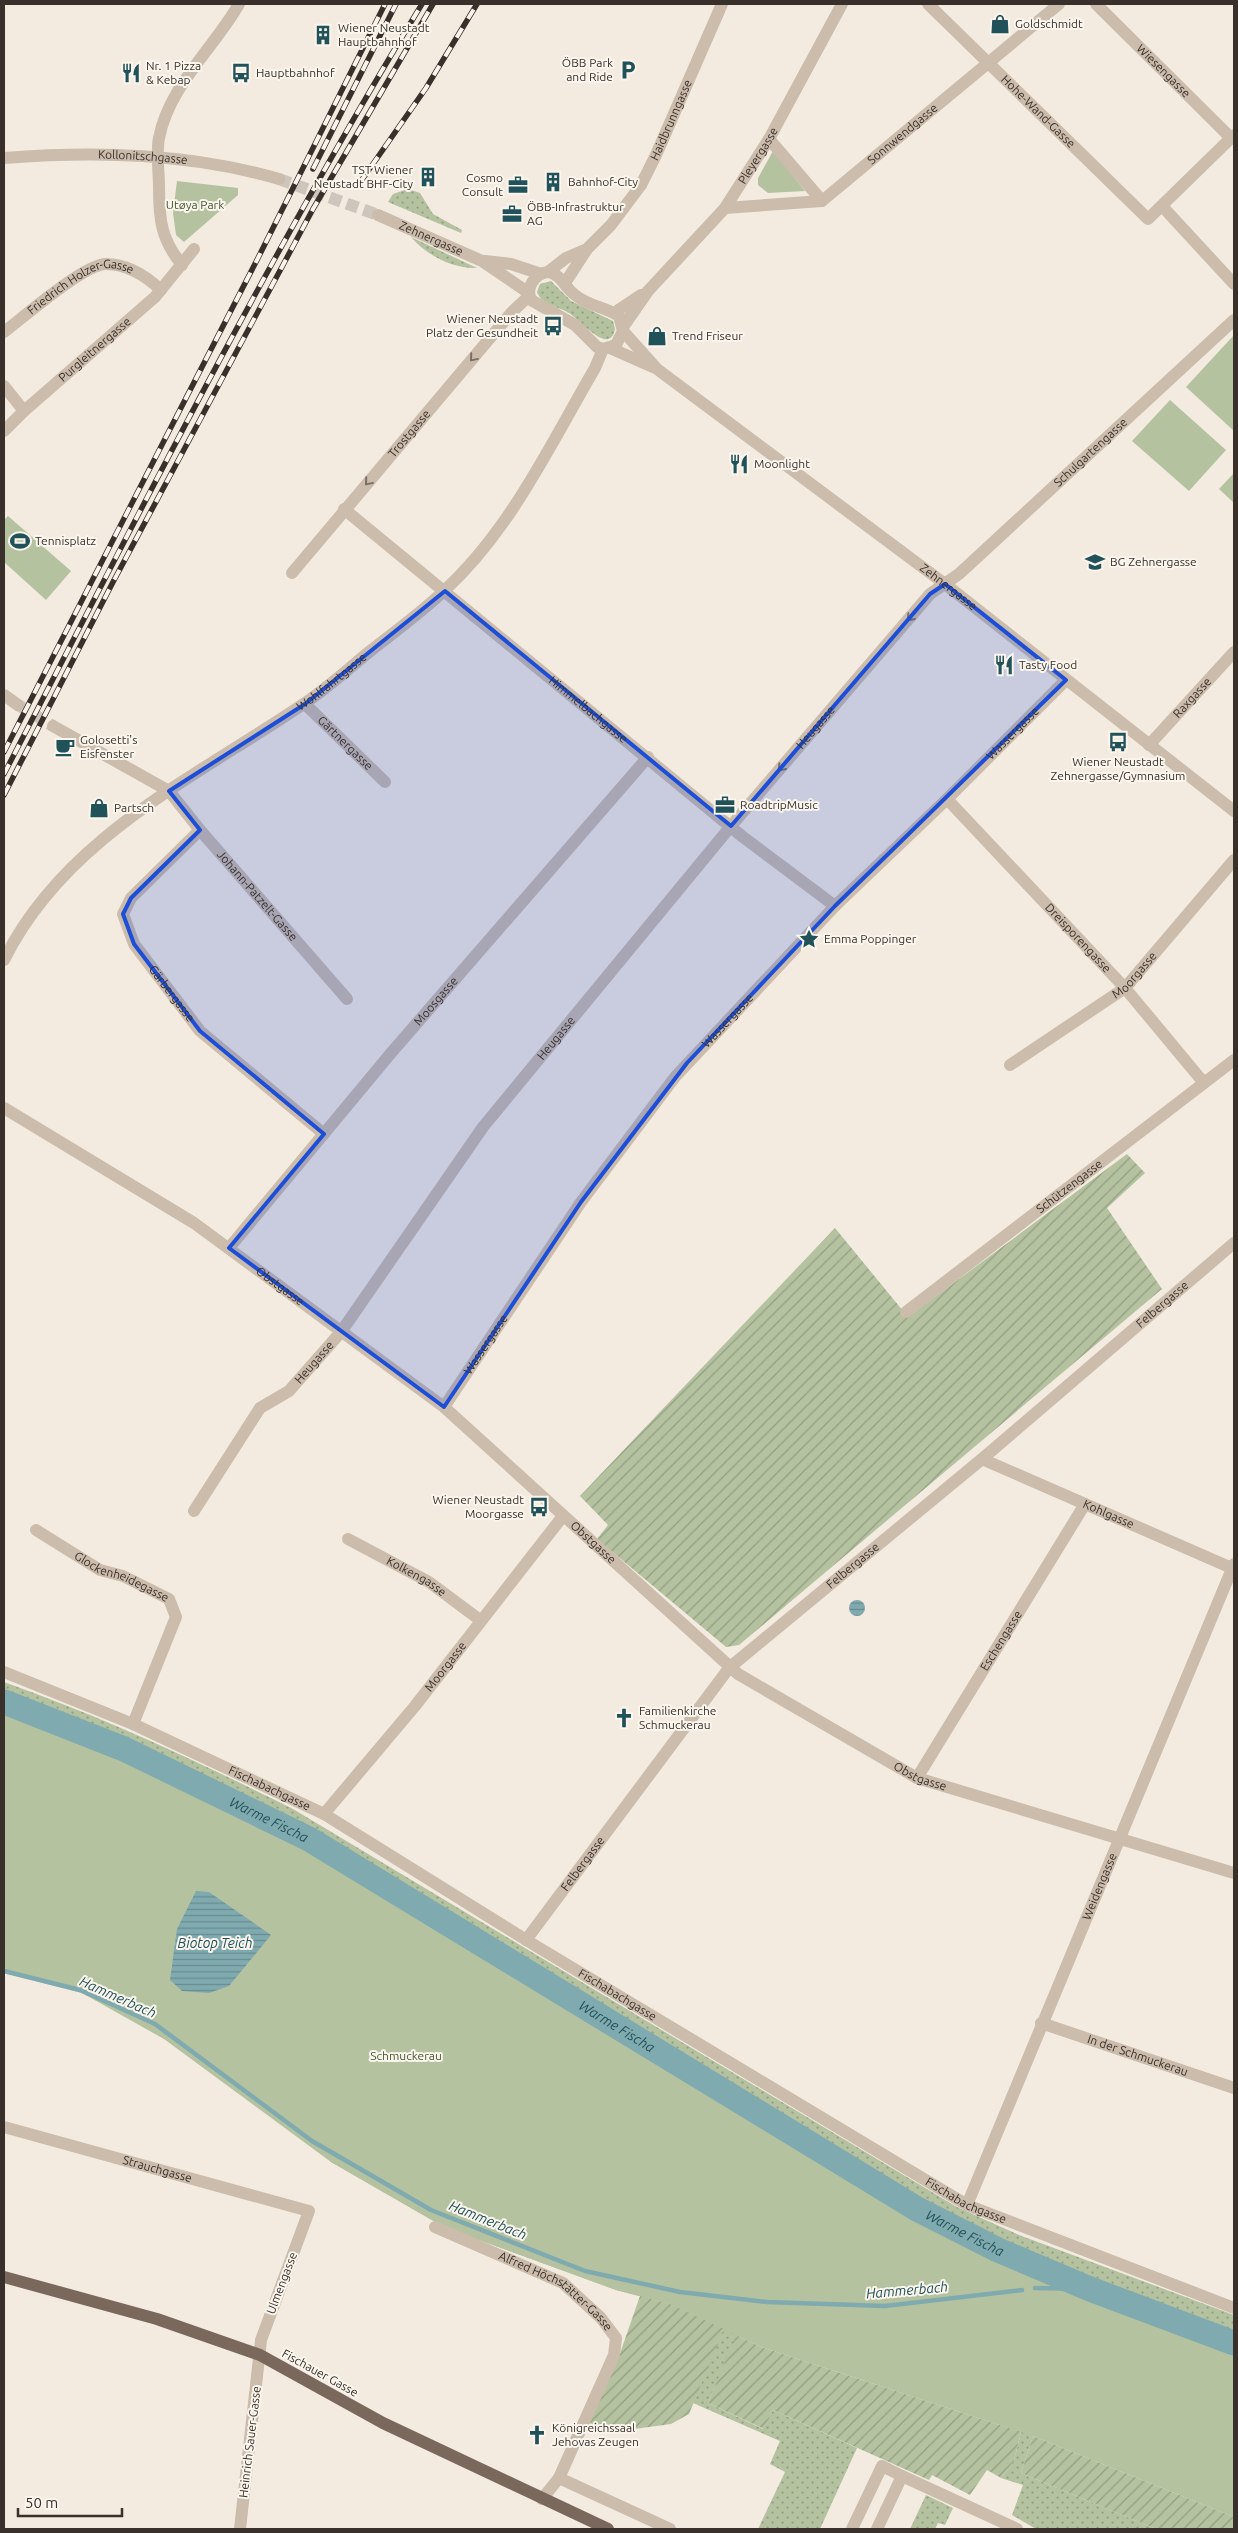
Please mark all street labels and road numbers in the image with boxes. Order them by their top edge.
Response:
street label: Wiesengasse [1134,41,1193,100]
street label: Hohe-Wand-Gasse [999,72,1078,150]
street label: Haidbrunngasse [647,78,694,163]
street label: Sonnwendgasse [865,101,940,166]
street label: Pleyergasse [735,125,780,186]
street label: Kollonitschgasse [98,148,188,166]
street label: Zehnergasse [397,218,465,258]
street label: Friedrich Holzer-Gasse [25,257,136,317]
street label: Purgleitnergasse [56,314,133,384]
street label: Trostgasse [385,407,432,460]
street label: Schulgartengasse [1051,415,1129,489]
street label: Zehnergasse [918,561,980,613]
street label: Wohlfahrtgasse [294,650,369,713]
street label: Himmelbachgasse [547,673,630,745]
street label: Raxgasse [1170,675,1213,720]
street label: Heugasse [793,703,837,751]
street label: Wassergasse [983,704,1041,762]
street label: Gärtnergasse [315,713,376,772]
street label: Johann-Patzelt-Gasse [215,848,300,943]
street label: Dreisporengasse [1043,900,1114,975]
street label: Moorgasse [1109,949,1159,1001]
street label: Gärbergasse [147,963,197,1024]
street label: Moosgasse [411,974,460,1028]
street label: Wassergasse [699,991,756,1050]
street label: Heugasse [534,1014,577,1062]
street label: Schützengasse [1034,1157,1104,1215]
street label: Obstgasse [254,1264,307,1308]
street label: Felbergasse [1133,1278,1191,1330]
street label: Wassergasse [461,1312,510,1377]
street label: Heugasse [292,1338,336,1386]
street label: Kohlgasse [1081,1497,1136,1531]
street label: Obstgasse [568,1518,619,1566]
street label: Felbergasse [824,1540,881,1591]
street label: Glockenheidegasse [72,1549,171,1604]
street label: Kolkengasse [385,1554,449,1599]
street label: Eschengasse [977,1608,1024,1673]
street label: Moorgasse [422,1639,469,1694]
street label: Obstgasse [892,1759,948,1793]
street label: Fischabachgasse [227,1763,313,1813]
street label: Felbergasse [558,1834,607,1893]
street label: Weidengasse [1080,1851,1119,1922]
street label: Fischabachgasse [576,1966,659,2023]
street label: In der Schmuckerau [1086,2032,1190,2078]
street label: Strauchgasse [121,2153,193,2184]
street label: Fischabachgasse [923,2175,1008,2226]
street label: Alfred Höchstätter-Gasse [497,2249,615,2333]
street label: Ulmengasse [264,2250,299,2316]
street label: Fischauer Gasse [280,2346,361,2399]
street label: Heinrich Sauer-Gasse [236,2385,263,2498]

